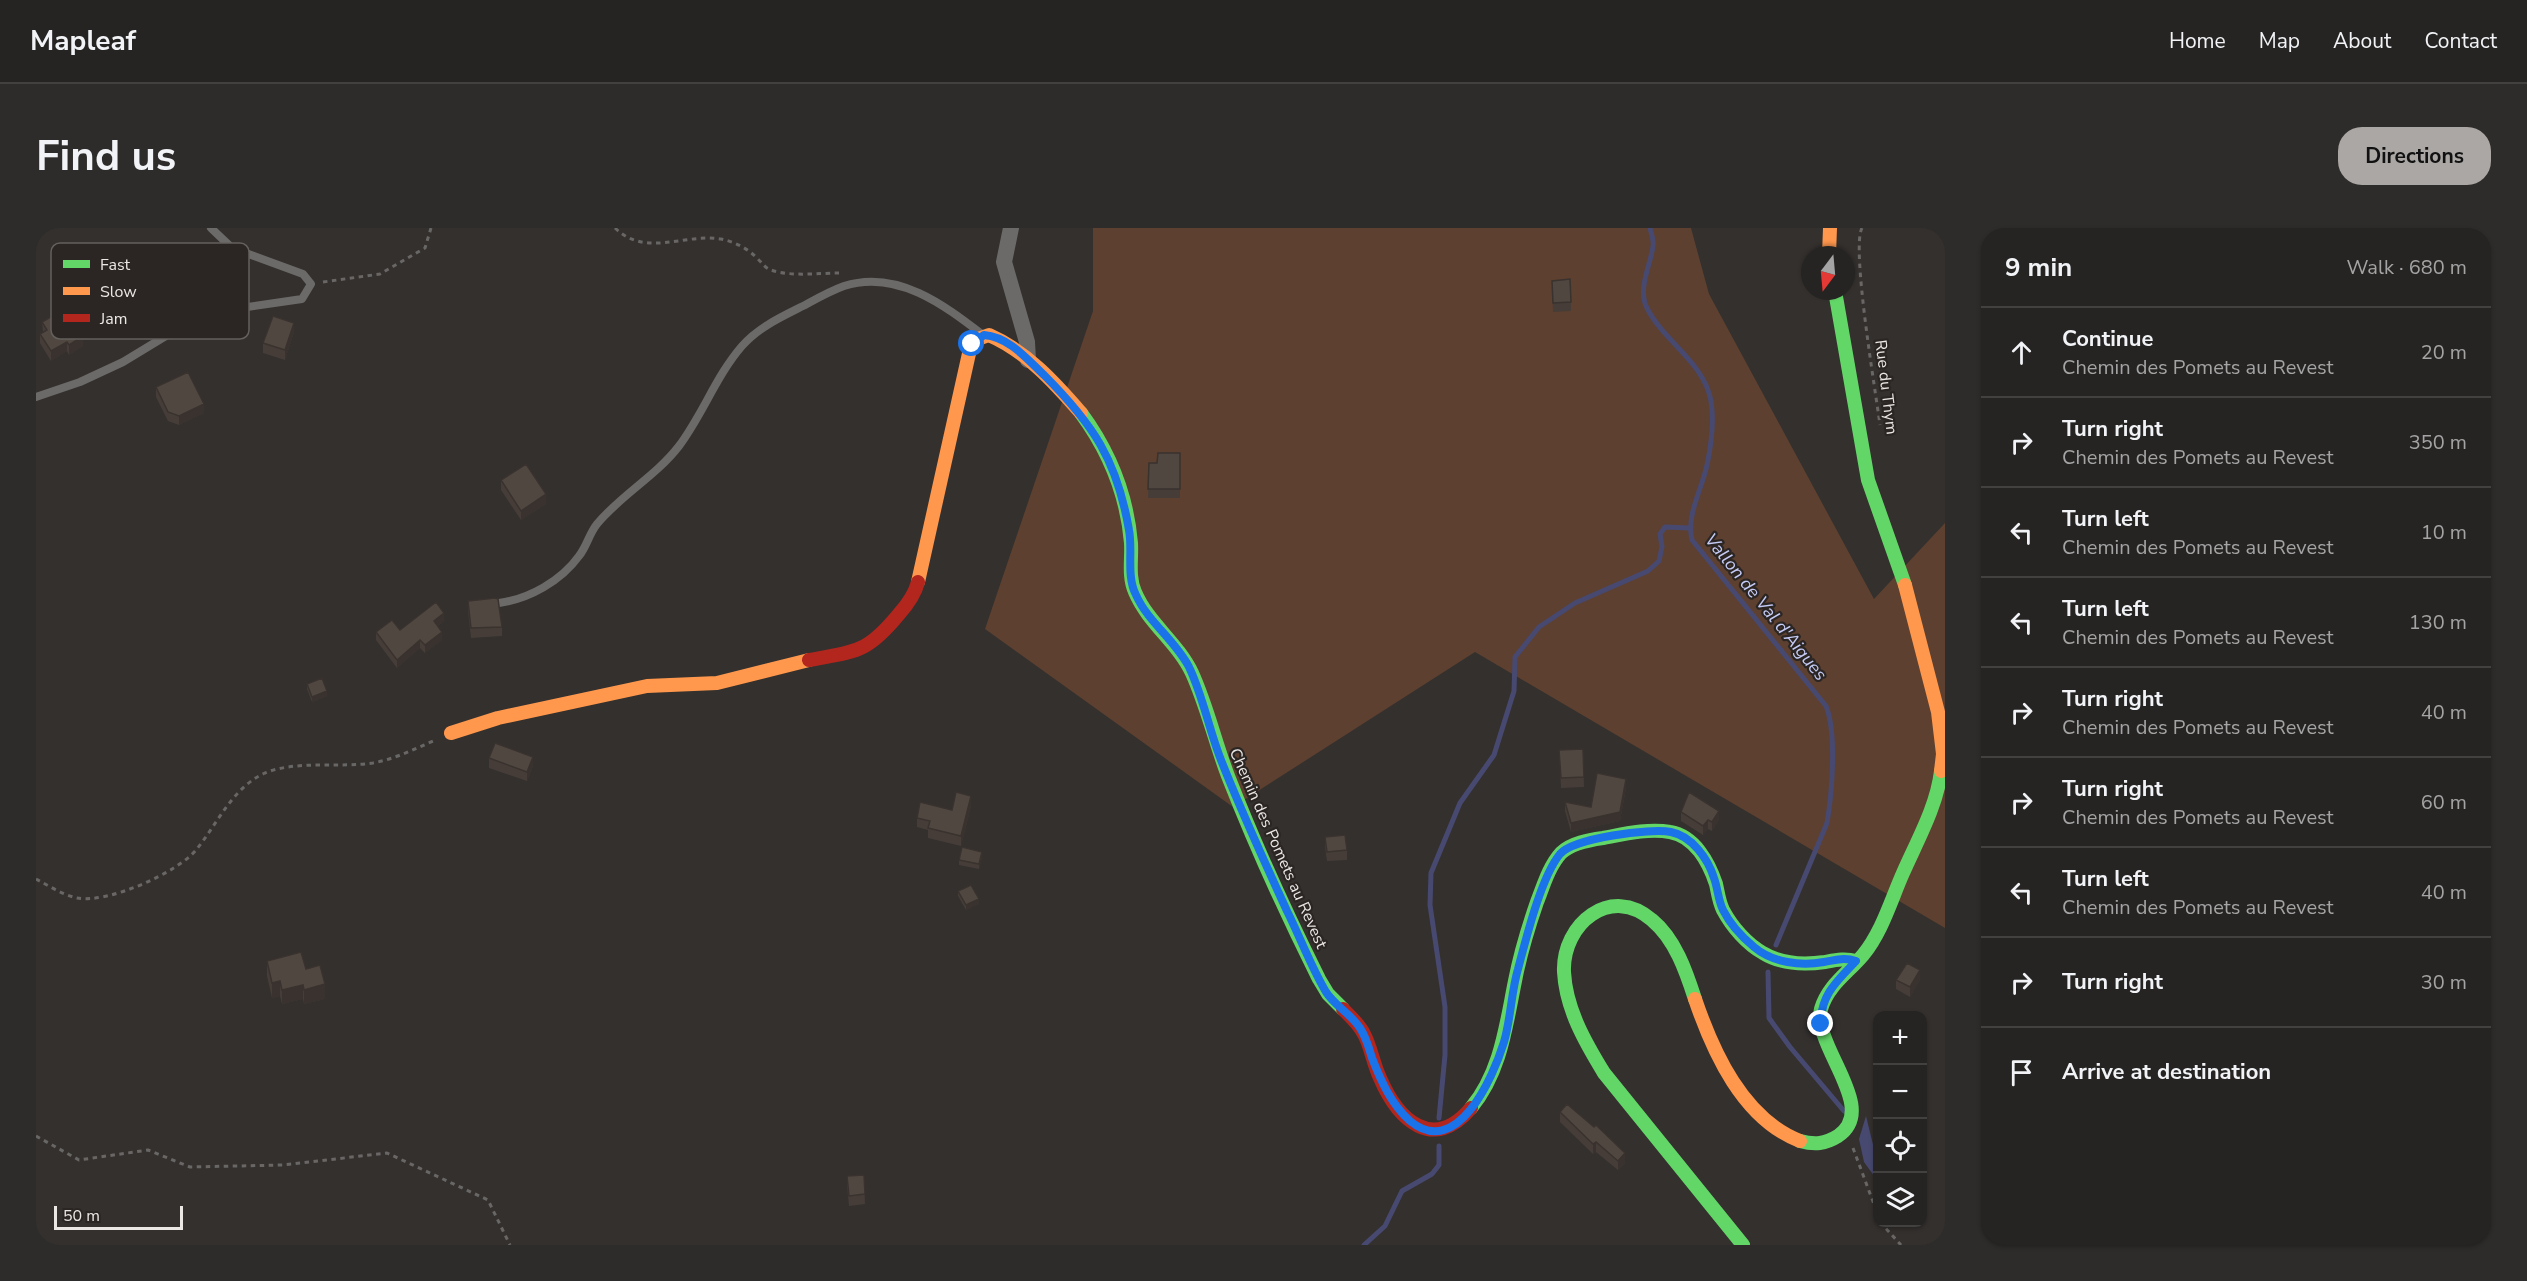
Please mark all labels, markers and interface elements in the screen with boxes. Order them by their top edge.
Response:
text: Mapleaf [30,22,136,60]
text: Home [2169,27,2226,55]
text: Map [2259,27,2300,55]
text: About [2333,27,2391,55]
text: Contact [2424,27,2497,55]
button: Directions [2338,127,2491,185]
text: Find us [36,128,176,185]
legend [51,243,249,339]
north arrow [1801,246,1855,300]
text: 9 min [2005,250,2072,285]
text: Fast [100,254,131,276]
text: Walk · 680 m [2347,254,2467,281]
text: Slow [100,281,137,303]
text: Jam [99,308,127,330]
text: Continue [2062,324,2153,354]
route start [958,330,984,356]
icon: ahead [2005,336,2038,369]
street label: Rue du Thym [1869,338,1903,436]
text: 20 m [2421,339,2467,366]
text: Chemin des Pomets au Revest [2062,354,2334,381]
text: Turn right [2062,414,2163,444]
icon: right [2005,426,2038,459]
text: 350 m [2409,429,2467,456]
text: Chemin des Pomets au Revest [2062,444,2334,471]
text: Turn left [2062,504,2149,534]
icon: left [2005,516,2038,549]
text: 10 m [2421,519,2467,546]
water label: Vallon de Val d'Aigues [1699,529,1833,685]
text: Chemin des Pomets au Revest [2062,534,2334,561]
text: Turn left [2062,594,2149,624]
icon: left [2005,606,2038,639]
text: 130 m [2409,609,2467,636]
text: Chemin des Pomets au Revest [2062,624,2334,651]
text: Turn right [2062,684,2163,714]
icon: right [2005,696,2038,729]
text: 40 m [2421,699,2467,726]
text: Chemin des Pomets au Revest [2062,714,2334,741]
street label: Chemin des Pomets au Revest [1224,745,1332,952]
text: Turn right [2062,774,2163,804]
icon: right [2005,786,2038,819]
text: 60 m [2421,789,2467,816]
text: Chemin des Pomets au Revest [2062,804,2334,831]
text: Turn left [2062,864,2149,894]
icon: left [2005,876,2038,909]
text: 40 m [2421,879,2467,906]
text: Chemin des Pomets au Revest [2062,894,2334,921]
icon: right [2005,966,2038,999]
text: Turn right [2062,967,2163,997]
text: 30 m [2421,969,2467,996]
route end [1807,1010,1833,1036]
map controls [1873,1011,1927,1227]
button: + [1873,1011,1927,1065]
icon: arrive [2005,1056,2038,1089]
text: Arrive at destination [2062,1057,2271,1087]
button: − [1873,1065,1927,1119]
button: locate [1873,1119,1927,1173]
button: layers [1873,1173,1927,1227]
scale bar [54,1203,183,1230]
text: 50 m [63,1205,100,1227]

